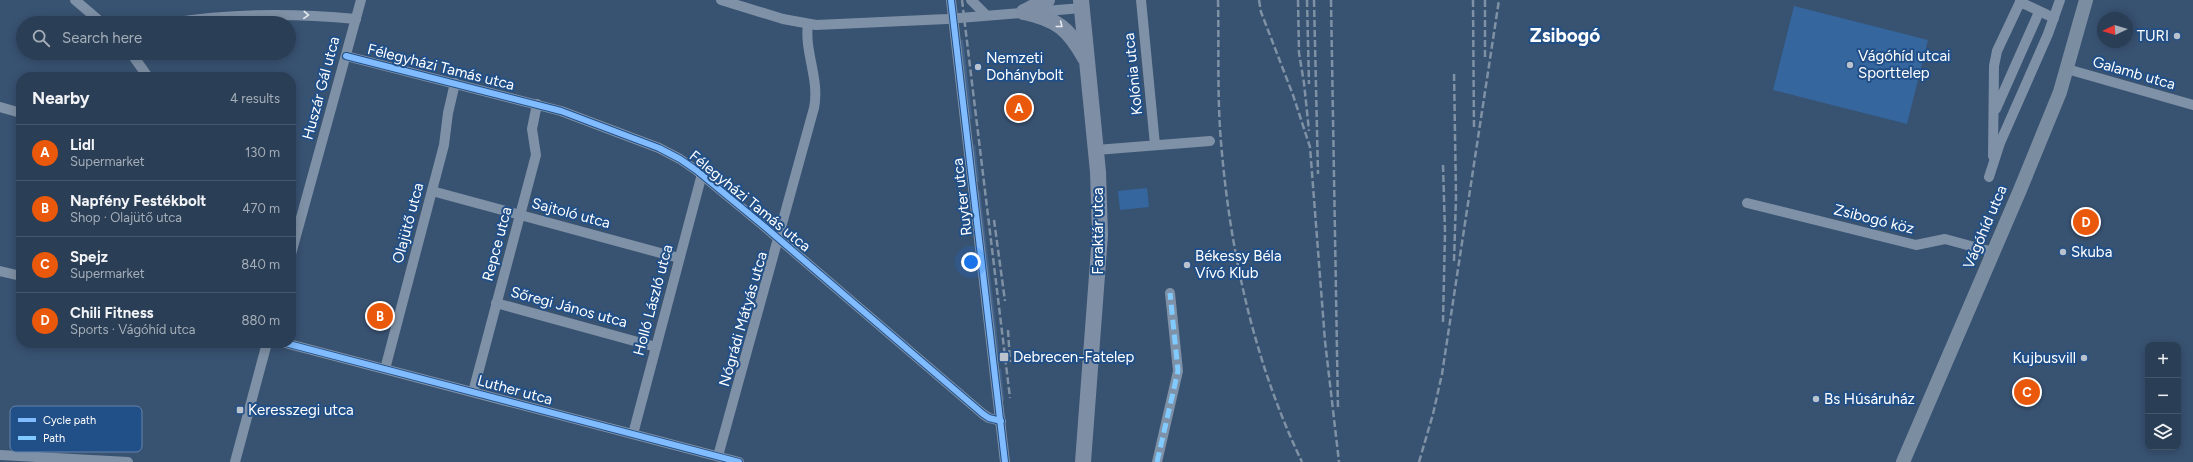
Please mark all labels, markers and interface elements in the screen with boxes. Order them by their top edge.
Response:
one-way arrow [303,11,309,19]
north arrow [2097,12,2133,48]
search box [16,16,296,60]
one-way arrow [1056,21,1063,28]
district label: Zsibogó [1530,24,1600,47]
icon: search [30,27,52,49]
place label: TURI [2137,27,2169,45]
text: Search here [62,29,142,47]
marker: TURI [2172,31,2182,41]
street label: Kolónia utca [1120,32,1146,116]
street label: Huszár Gál utca [299,34,343,142]
street label: Félegyházi Tamás utca [366,40,516,94]
place label: Vágóhíd utcai Sporttelep [1858,47,1951,82]
place label: Nemzeti Dohánybolt [986,49,1064,84]
street label: Galamb utca [2091,53,2177,93]
marker: Vágóhíd utcai Sporttelep [1845,60,1855,70]
marker: Nemzeti Dohánybolt [973,62,983,72]
text: Nearby [32,88,90,108]
text: 4 results [230,91,280,106]
pin: A [1006,93,1032,123]
text: Lidl [70,136,95,154]
text: A [40,145,50,160]
text: 130 m [245,145,280,160]
street label: Félegyházi Tamás utca [686,147,814,255]
text: Supermarket [70,154,145,169]
street label: Ruyter utca [948,157,976,237]
street label: Olajütő utca [389,181,427,265]
street label: Vágóhíd utca [1959,182,2011,272]
street label: Faraktár utca [1089,187,1107,275]
text: Napfény Festékbolt [70,192,206,210]
street label: Sajtoló utca [530,194,612,232]
street label: Zsibogó köz [1832,200,1916,238]
text: B [41,201,49,216]
text: 470 m [242,201,280,216]
street label: Repce utca [478,205,516,283]
pin: D [2073,207,2099,237]
text: Shop · Olajütő utca [70,210,182,225]
street label: Holló László utca [630,242,676,358]
place label: Skuba [2071,243,2112,261]
place label: Békessy Béla Vívó Klub [1195,247,1282,282]
marker: Skuba [2058,247,2068,257]
text: Spejz [70,248,108,266]
street label: Nógrádi Mátyás utca [715,249,771,389]
your location [961,252,981,272]
text: C [40,257,50,272]
text: 840 m [241,257,280,272]
marker: Békessy Béla Vívó Klub [1182,260,1192,270]
text: Supermarket [70,266,145,281]
street label: Sőregi János utca [509,283,629,331]
pin: B [367,301,393,331]
text: Chili Fitness [70,304,154,322]
text: D [40,313,50,328]
text: 880 m [241,313,280,328]
text: Sports · Vágóhíd utca [70,322,195,337]
map controls [2145,342,2181,450]
button: + [2145,342,2181,378]
place label: Debrecen-Fatelep [1013,348,1135,366]
place label: Kujbusvill [2012,349,2076,367]
marker: Debrecen-Fatelep [998,351,1010,363]
marker: Kujbusvill [2079,353,2089,363]
street label: Luther utca [476,371,554,409]
pin: C [2014,377,2040,407]
button: − [2145,378,2181,414]
place label: Bs Húsáruház [1824,390,1915,408]
marker: Bs Húsáruház [1811,394,1821,404]
place label: Keresszegi utca [248,401,354,419]
marker: Keresszegi utca [235,405,245,415]
legend [10,406,142,452]
text: Cycle path [43,414,96,427]
button: layers [2145,414,2181,450]
text: Path [43,432,65,445]

